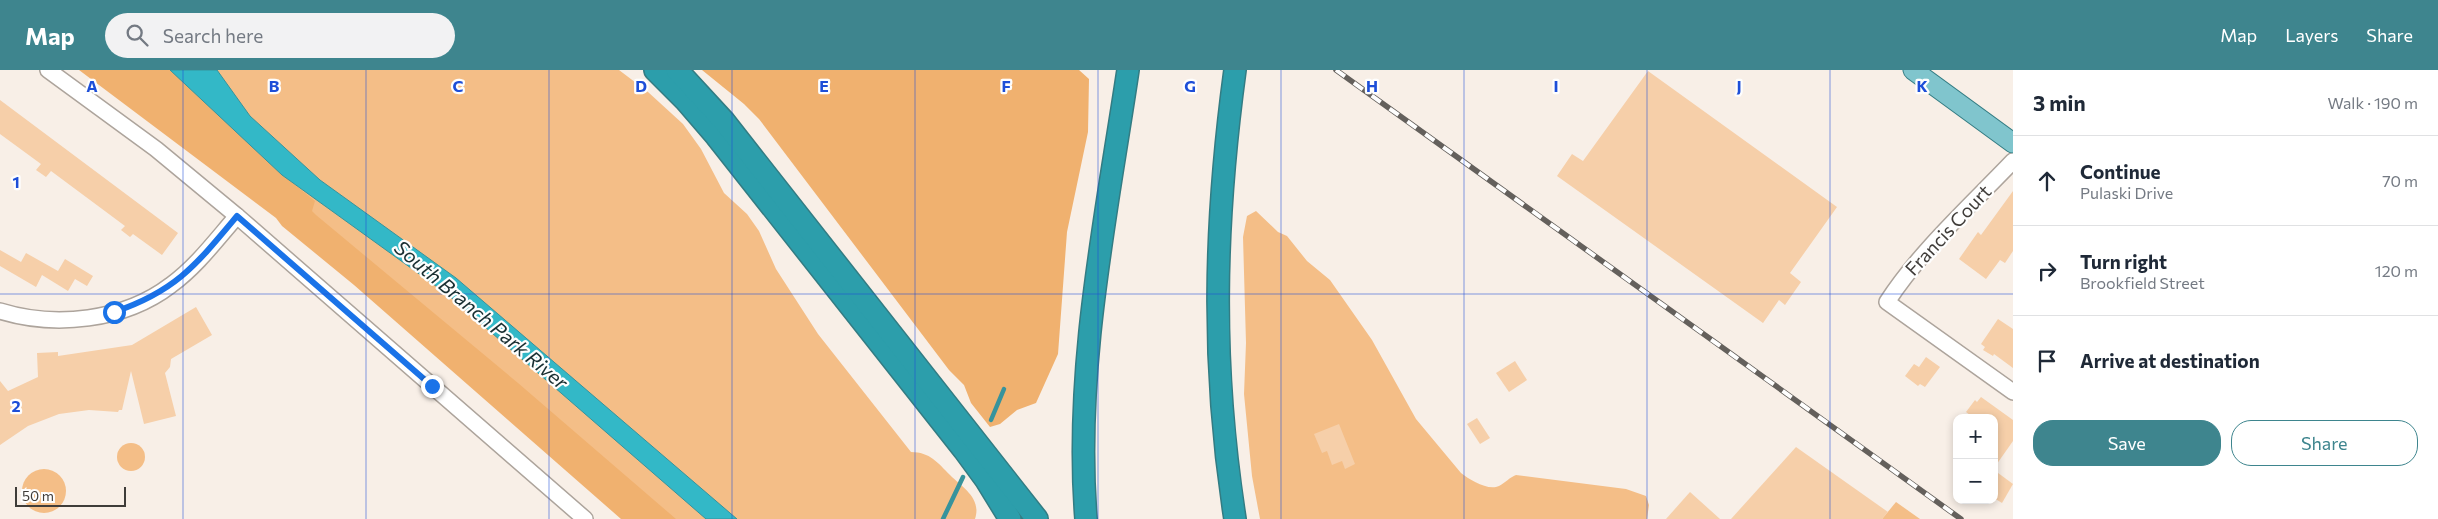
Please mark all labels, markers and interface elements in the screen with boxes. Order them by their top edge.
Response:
search box [105,13,455,58]
text: Map [25,21,75,50]
icon: search [123,21,151,49]
text: Search here [163,24,263,47]
text: Map [2220,24,2257,46]
text: Layers [2285,24,2338,46]
text: Share [2366,24,2413,46]
text: A [86,76,98,95]
text: B [269,76,280,95]
text: C [453,76,464,95]
text: D [635,76,647,95]
text: E [819,76,829,95]
text: F [1001,76,1011,95]
text: G [1184,76,1196,95]
text: H [1366,76,1378,95]
text: I [1553,76,1559,95]
text: J [1736,76,1742,95]
text: K [1916,76,1928,95]
text: 3 min [2033,90,2086,115]
text: Walk · 190 m [2328,93,2418,112]
text: Continue [2080,160,2160,183]
icon: ahead [2033,167,2061,195]
text: 70 m [2382,171,2418,190]
text: 1 [12,172,20,191]
street label: Francis Court [1900,179,1996,280]
text: Pulaski Drive [2080,183,2173,202]
water label: South Branch Park River [390,235,574,394]
text: Turn right [2080,250,2167,273]
icon: right [2033,257,2061,285]
text: 120 m [2375,261,2418,280]
text: Brookfield Street [2080,273,2205,292]
route start [103,301,126,324]
icon: arrive [2033,347,2061,375]
text: Arrive at destination [2080,349,2260,372]
route end [421,375,444,398]
text: 2 [11,396,21,415]
map controls [1953,414,1998,504]
button: + [1953,414,1998,459]
button: Save [2033,420,2221,466]
button: Share [2231,420,2418,466]
button: − [1953,459,1998,504]
scale bar [15,484,126,507]
text: 50 m [22,487,54,504]

